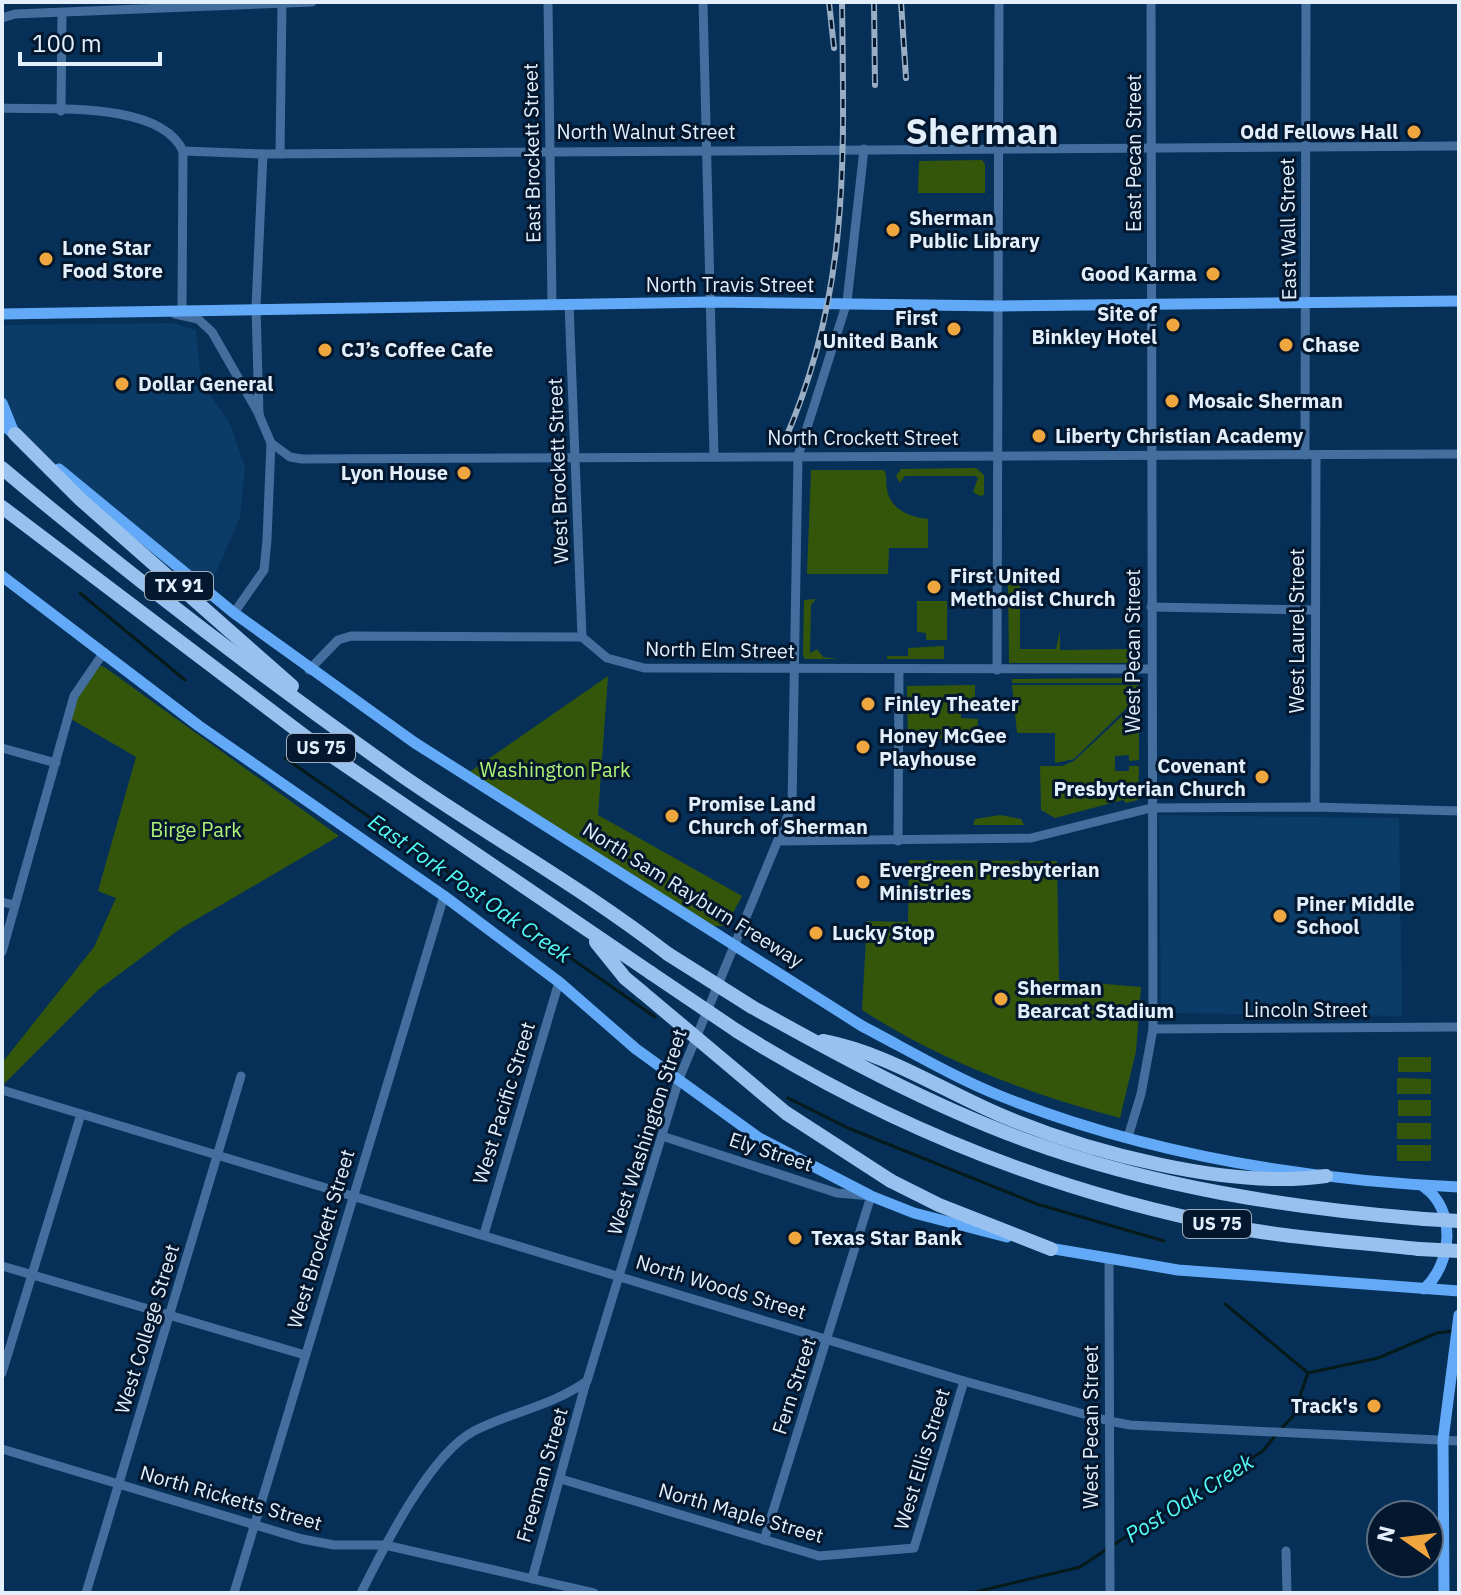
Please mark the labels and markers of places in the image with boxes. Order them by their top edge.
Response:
place label: Odd Fellows Hall [1240,118,1398,145]
marker: Odd Fellows Hall [1405,123,1423,141]
place label: Sherman Public Library [909,204,1040,254]
marker: Sherman Public Library [884,221,902,239]
place label: Lone Star Food Store [62,234,163,284]
marker: Lone Star Food Store [37,250,55,268]
place label: Good Karma [1081,260,1197,287]
marker: Good Karma [1204,265,1222,283]
place label: Site of Binkley Hotel [1031,300,1157,350]
place label: First United Bank [823,304,938,354]
marker: Site of Binkley Hotel [1164,316,1182,334]
marker: First United Bank [945,320,963,338]
place label: Chase [1302,331,1360,358]
place label: CJ’s Coffee Cafe [341,336,493,363]
marker: Chase [1277,336,1295,354]
marker: CJ’s Coffee Cafe [316,341,334,359]
place label: Dollar General [138,370,273,397]
marker: Dollar General [113,375,131,393]
place label: Mosaic Sherman [1188,387,1343,414]
marker: Mosaic Sherman [1163,392,1181,410]
place label: Liberty Christian Academy [1055,422,1304,449]
marker: Liberty Christian Academy [1030,427,1048,445]
place label: Lyon House [341,459,448,486]
marker: Lyon House [455,464,473,482]
place label: First United Methodist Church [950,562,1116,612]
marker: First United Methodist Church [925,578,943,596]
place label: Finley Theater [884,690,1019,717]
marker: Finley Theater [859,695,877,713]
place label: Honey McGee Playhouse [879,722,1007,772]
marker: Honey McGee Playhouse [854,738,872,756]
place label: Covenant Presbyterian Church [1053,752,1246,802]
marker: Covenant Presbyterian Church [1253,768,1271,786]
place label: Promise Land Church of Sherman [688,790,868,840]
marker: Promise Land Church of Sherman [663,807,681,825]
place label: Evergreen Presbyterian Ministries [879,856,1100,906]
marker: Evergreen Presbyterian Ministries [854,873,872,891]
place label: Piner Middle School [1296,890,1415,940]
marker: Piner Middle School [1271,907,1289,925]
place label: Lucky Stop [832,919,935,946]
marker: Lucky Stop [807,924,825,942]
place label: Sherman Bearcat Stadium [1017,974,1174,1024]
marker: Sherman Bearcat Stadium [992,990,1010,1008]
place label: Texas Star Bank [811,1224,963,1251]
marker: Texas Star Bank [786,1229,804,1247]
place label: Track's [1291,1392,1358,1419]
marker: Track's [1365,1397,1383,1415]

